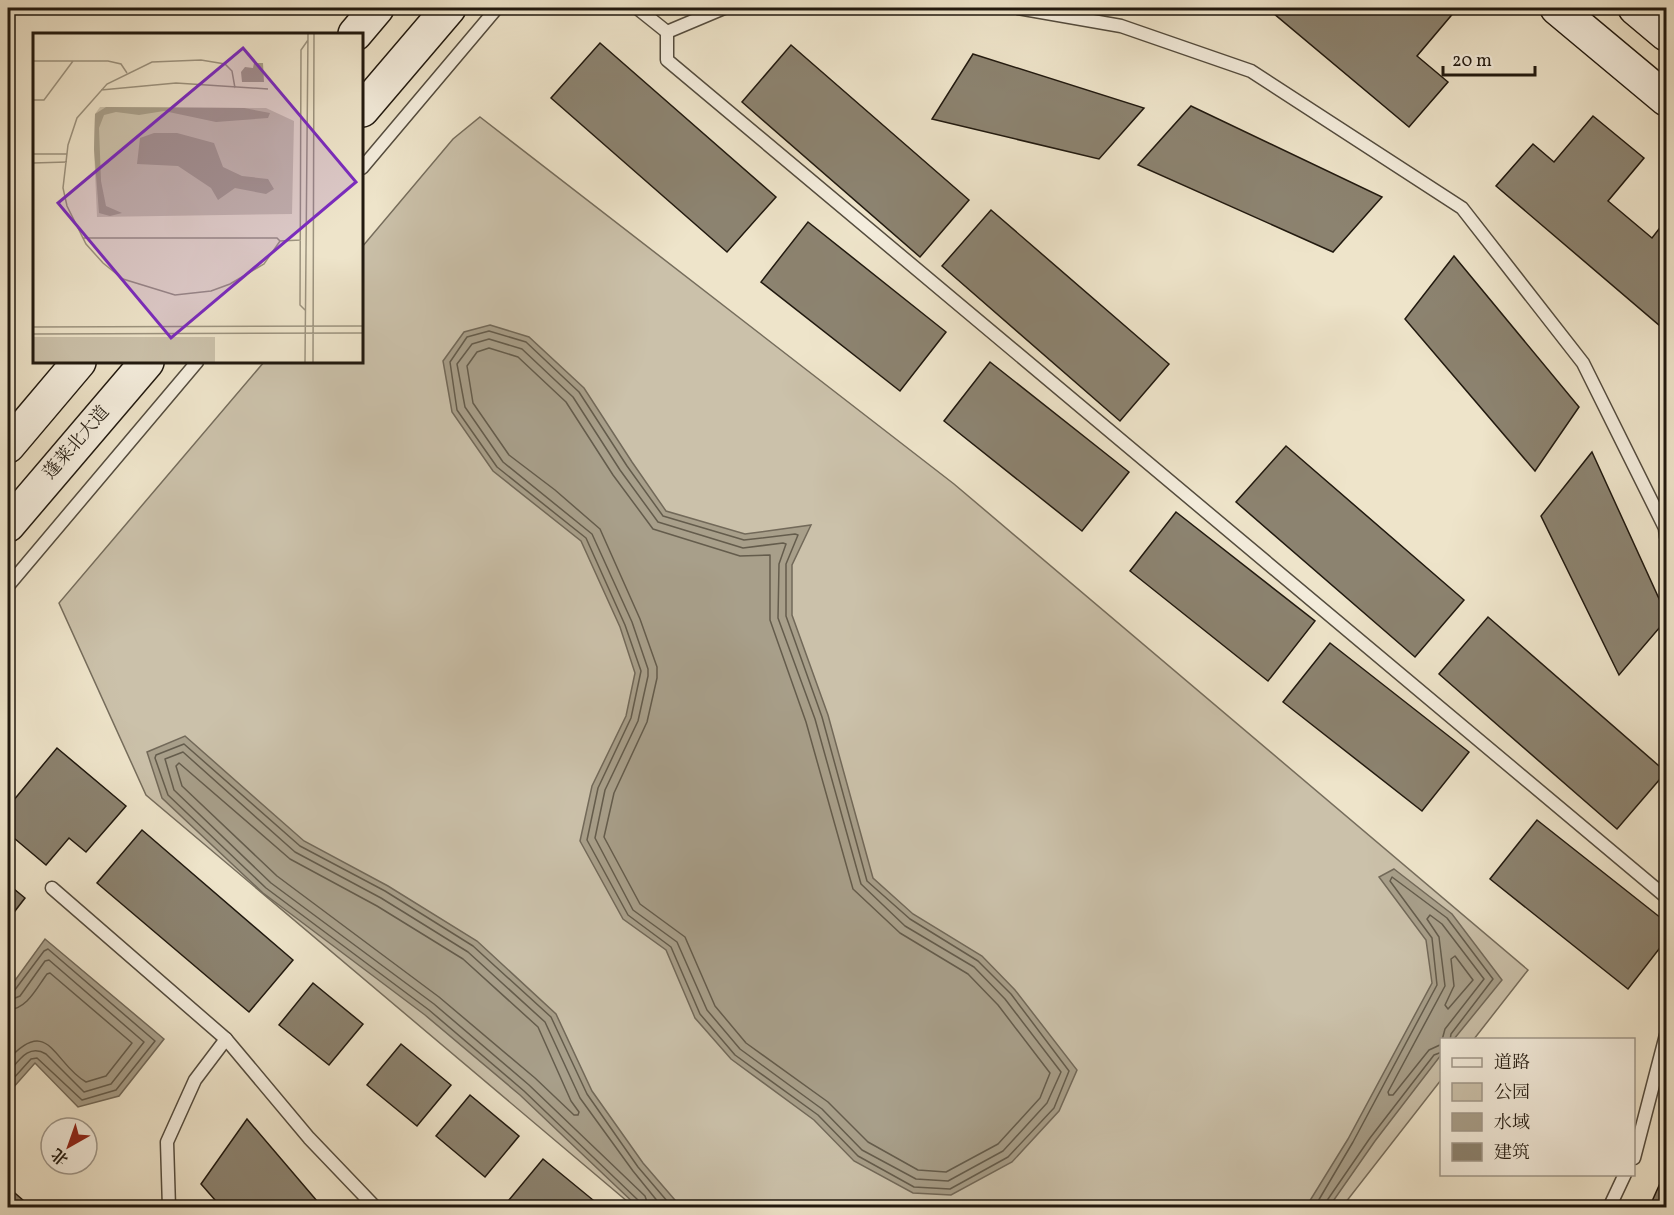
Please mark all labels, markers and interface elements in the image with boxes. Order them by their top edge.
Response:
inset map [33,33,363,363]
scale bar [1443,39,1534,77]
text: 20 m [1452,49,1492,74]
street label: 蓬莱北大道 [38,401,116,485]
legend [1440,1038,1635,1176]
text: 道路 [1494,1051,1530,1076]
text: 公园 [1494,1081,1530,1106]
text: 水域 [1494,1111,1530,1136]
north arrow [39,1116,99,1176]
text: 建筑 [1494,1141,1530,1166]
text: 北 [47,1142,74,1170]

